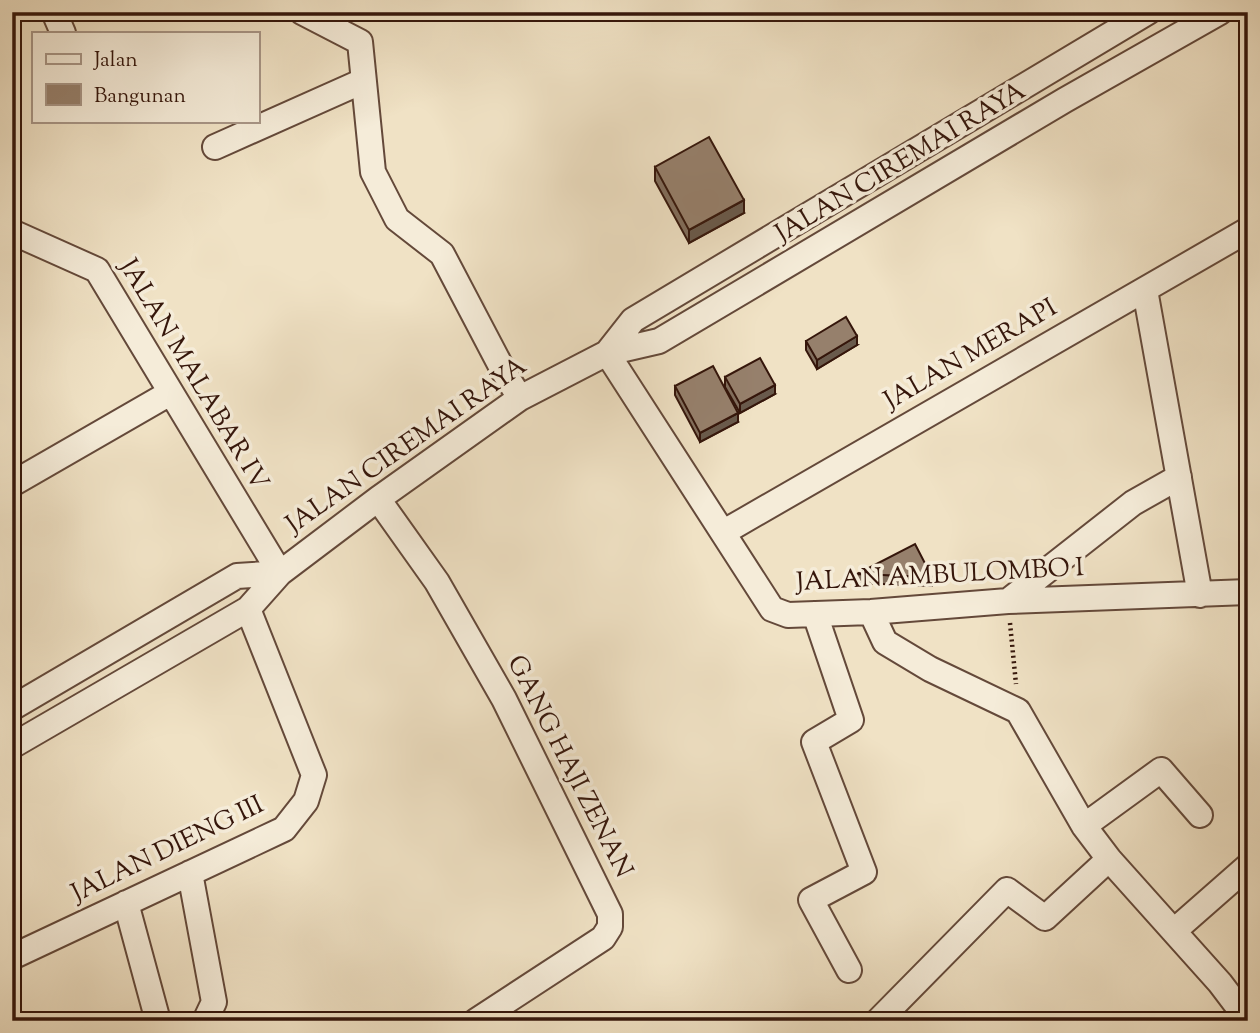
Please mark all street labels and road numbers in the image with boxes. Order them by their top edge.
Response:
street label: JALAN CIREMAI RAYA [767,73,1033,254]
street label: JALAN MALABAR IV [108,251,277,498]
street label: JALAN MERAPI [876,290,1065,421]
street label: JALAN CIREMAI RAYA [277,349,535,544]
street label: JALAN AMBULOMBO I [793,550,1085,602]
street label: GANG HAJI ZENAN [497,649,641,885]
street label: JALAN DIENG III [64,787,271,913]

